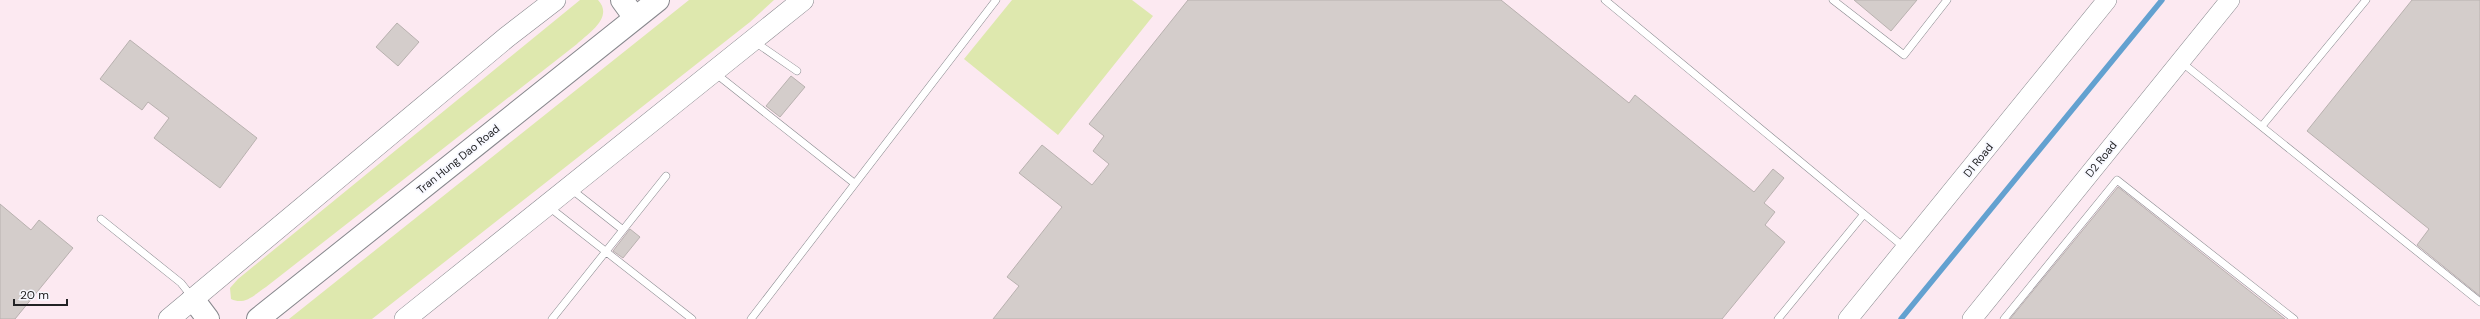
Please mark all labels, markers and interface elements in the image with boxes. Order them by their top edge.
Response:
street label: Tran Hung Dao Road [414,121,502,197]
street label: D2 Road [2082,138,2120,180]
street label: D1 Road [1960,140,1996,180]
scale bar [14,281,67,307]
text: 20 m [20,287,49,303]

